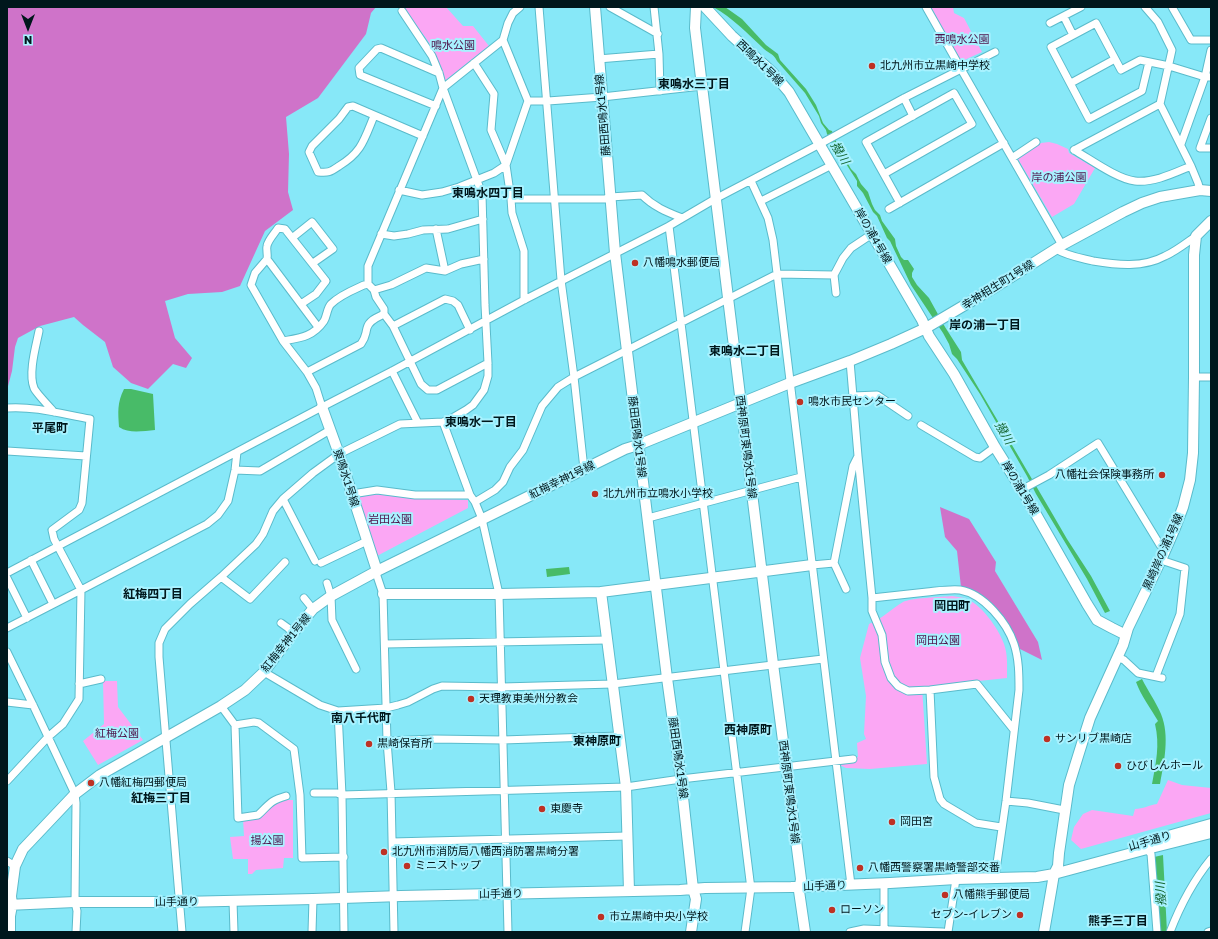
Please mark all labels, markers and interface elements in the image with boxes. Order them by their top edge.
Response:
north arrow [8,8,48,48]
park label: 西鳴水公園 [935,33,989,47]
text: N [24,34,32,47]
street label: 西鳴水1号線 [734,37,786,89]
park label: 鳴水公園 [431,39,475,53]
place label: 北九州市立黒崎中学校 [880,59,990,73]
marker: 北九州市立黒崎中学校 [867,61,877,71]
street label: 藤田西鳴水1号線 [593,73,613,157]
district label: 東鳴水三丁目 [658,77,730,91]
water label: 撥川 [828,139,852,167]
park label: 岸の浦公園 [1032,171,1086,185]
district label: 東鳴水四丁目 [452,186,524,200]
street label: 岸の浦4号線 [852,206,894,266]
place label: 八幡鳴水郵便局 [643,256,720,270]
marker: 八幡鳴水郵便局 [630,258,640,268]
street label: 幸神相生町1号線 [960,258,1036,312]
district label: 岸の浦一丁目 [949,318,1021,332]
district label: 東鳴水二丁目 [709,344,781,358]
street label: 西神原町東鳴水1号線 [733,394,759,500]
street label: 藤田西鳴水1号線 [625,395,649,479]
place label: 鳴水市民センター [808,395,896,409]
marker: 鳴水市民センター [795,397,805,407]
district label: 東鳴水一丁目 [445,415,517,429]
water label: 撥川 [992,419,1016,447]
district label: 平尾町 [32,421,68,435]
street label: 東鳴水1号線 [330,447,362,509]
street label: 紅梅幸神1号線 [527,458,597,502]
street label: 岸の浦1号線 [999,459,1041,517]
place label: 八幡社会保険事務所 [1055,468,1154,482]
marker: 八幡社会保険事務所 [1157,470,1167,480]
place label: 北九州市立鳴水小学校 [603,487,713,501]
marker: 北九州市立鳴水小学校 [590,489,600,499]
street label: 黒崎岸の浦1号線 [1140,512,1186,592]
park label: 岩田公園 [368,513,412,527]
district label: 紅梅四丁目 [123,587,183,601]
district label: 岡田町 [934,599,970,613]
street label: 紅梅幸神1号線 [258,611,314,675]
park label: 岡田公園 [916,634,960,648]
place label: 天理教東美州分教会 [479,692,578,706]
marker: 天理教東美州分教会 [466,694,476,704]
district label: 南八千代町 [331,711,391,725]
street label: 藤田西鳴水1号線 [666,716,690,800]
district label: 西神原町 [724,723,772,737]
park label: 紅梅公園 [95,727,139,741]
place label: サンリブ黒崎店 [1055,732,1132,746]
district label: 東神原町 [573,734,621,748]
marker: サンリブ黒崎店 [1042,734,1052,744]
place label: 黒崎保育所 [377,737,432,751]
marker: 黒崎保育所 [364,739,374,749]
street label: 西神原町東鳴水1号線 [776,739,802,845]
place label: ひびしんホール [1126,759,1203,773]
marker: ひびしんホール [1113,761,1123,771]
place label: 八幡紅梅四郵便局 [99,776,187,790]
marker: 八幡紅梅四郵便局 [86,778,96,788]
district label: 紅梅三丁目 [131,791,191,805]
place label: 東慶寺 [550,802,583,816]
marker: 東慶寺 [537,804,547,814]
place label: 岡田宮 [900,815,933,829]
marker: 岡田宮 [887,817,897,827]
street label: 山手通り [1127,829,1173,853]
park label: 揚公園 [251,834,283,848]
place label: 北九州市消防局八幡西消防署黒崎分署 [392,845,579,859]
marker: 北九州市消防局八幡西消防署黒崎分署 [379,847,389,857]
place label: ミニストップ [415,859,481,873]
marker: ミニストップ [402,861,412,871]
place label: 八幡西警察署黒崎警部交番 [868,861,1000,875]
marker: 八幡西警察署黒崎警部交番 [855,863,865,873]
street label: 山手通り [803,879,847,893]
water label: 撥川 [1153,882,1169,906]
street label: 山手通り [479,887,523,901]
place label: 八幡熊手郵便局 [953,888,1030,902]
marker: 八幡熊手郵便局 [940,890,950,900]
street label: 山手通り [155,895,199,909]
place label: ローソン [840,903,884,917]
marker: ローソン [827,905,837,915]
place label: セブン-イレブン [931,908,1012,922]
place label: 市立黒崎中央小学校 [609,910,708,924]
marker: セブン-イレブン [1015,910,1025,920]
marker: 市立黒崎中央小学校 [596,912,606,922]
district label: 熊手三丁目 [1088,914,1148,928]

